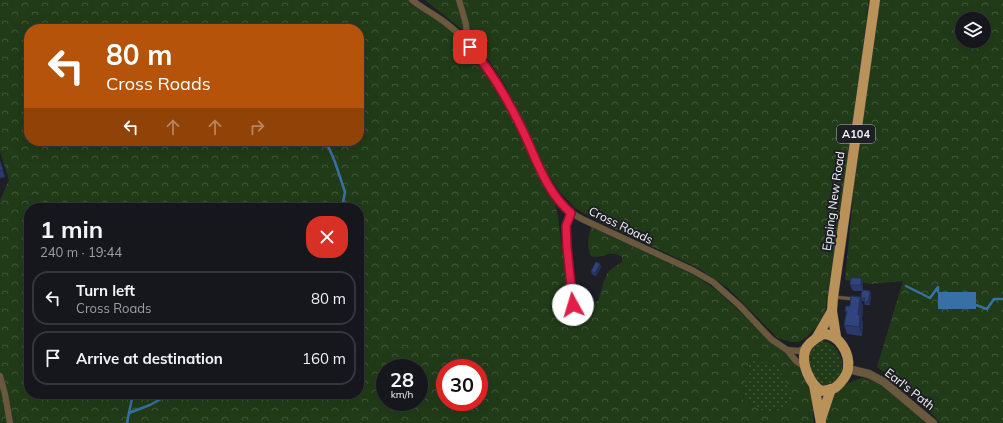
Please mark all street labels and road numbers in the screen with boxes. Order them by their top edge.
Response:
road number: A104 [837,125,875,143]
street label: Epping New Road [819,150,847,252]
street label: Cross Roads [586,203,656,247]
street label: Earl's Path [882,365,938,413]

